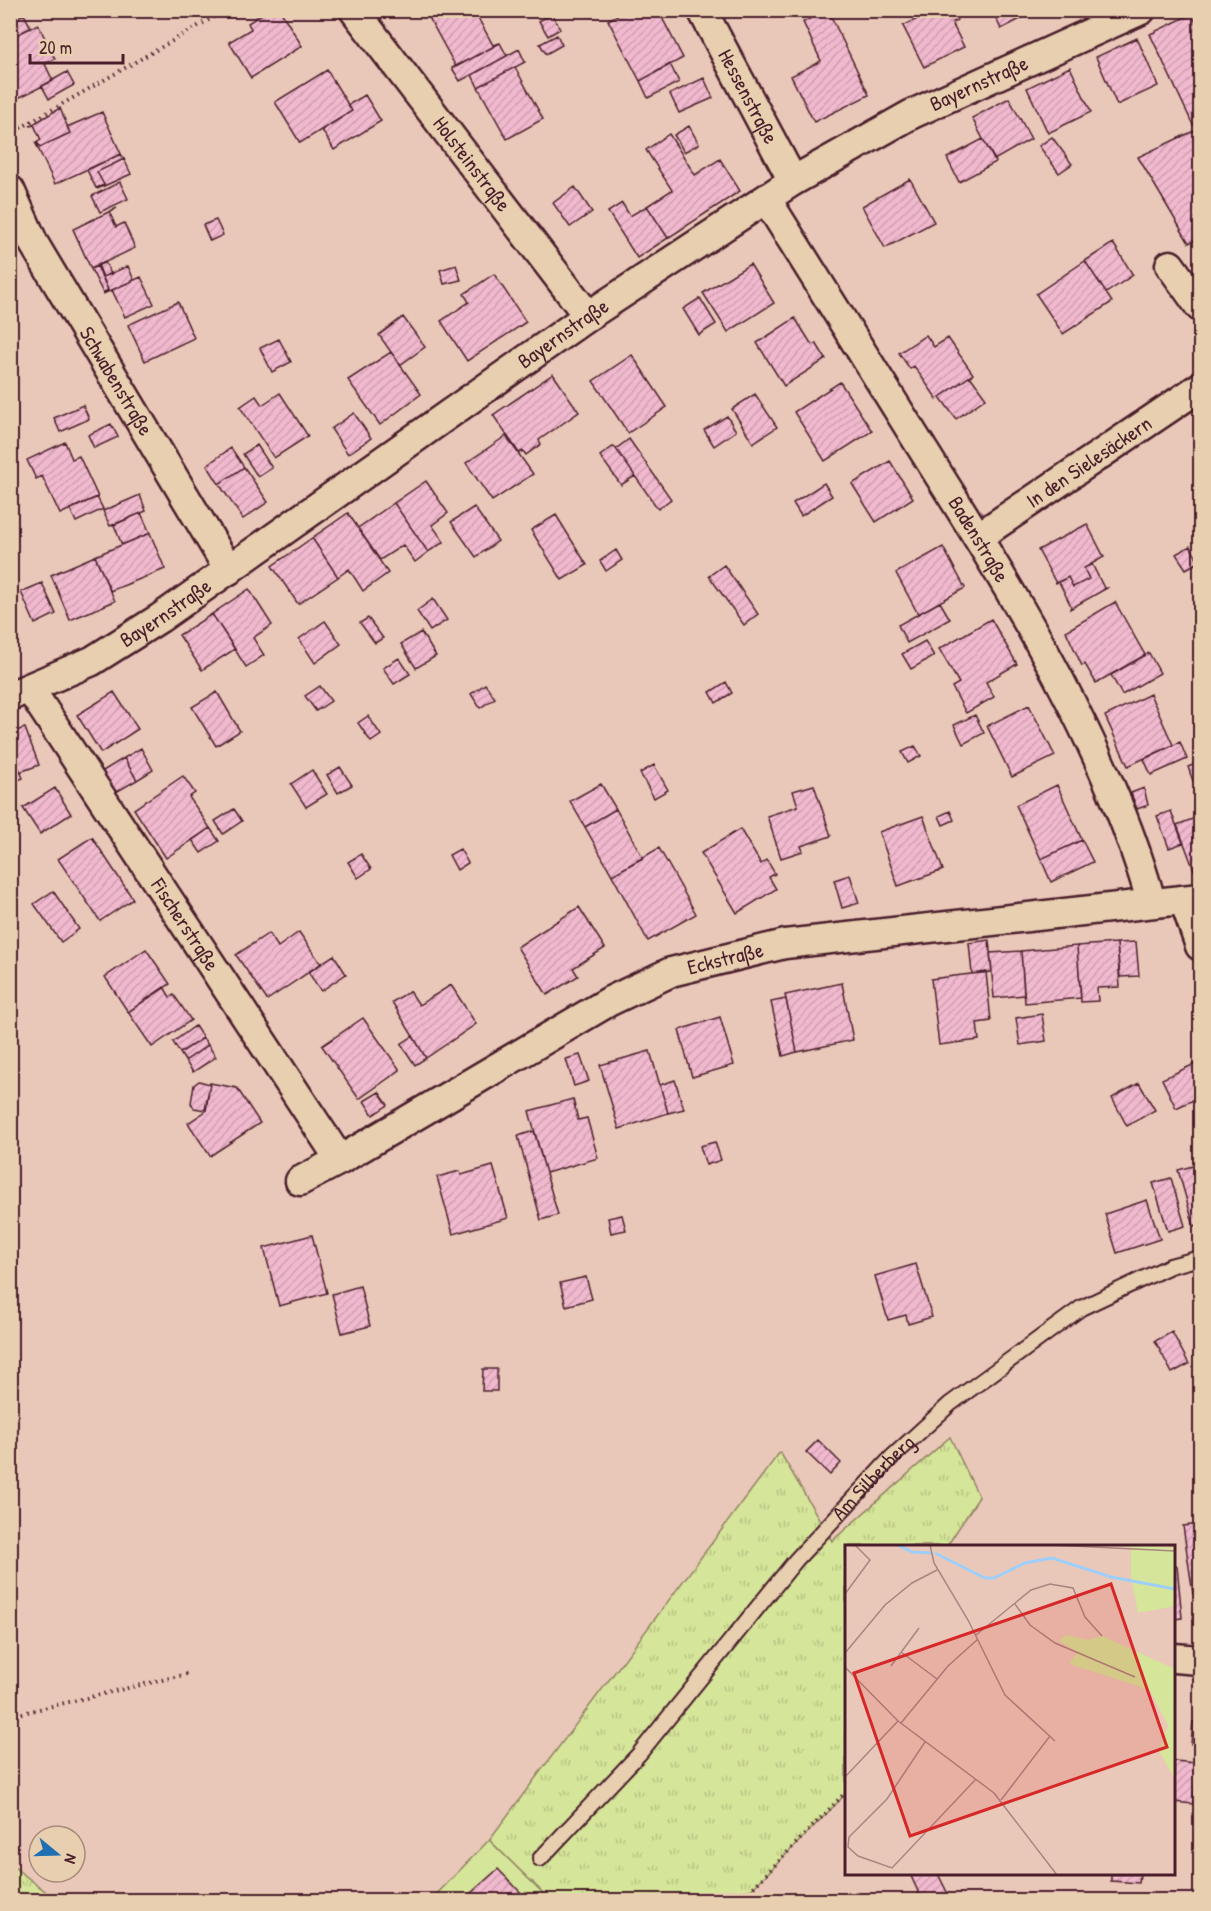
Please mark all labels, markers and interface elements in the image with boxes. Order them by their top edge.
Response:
scale bar [30,27,123,65]
text: 20 m [39,35,72,60]
street label: Hessenstraße [711,44,786,149]
street label: Bayernstraße [925,48,1032,118]
street label: Holsteinstraße [426,110,518,217]
street label: Bayernstraße [512,291,614,375]
street label: Schwabenstraße [73,321,160,441]
street label: In den Sielesäckern [1020,409,1157,514]
street label: Badenstraße [942,490,1017,588]
street label: Bayernstraße [114,571,217,654]
street label: Fischerstraße [144,872,226,976]
street label: Eckstraße [684,935,766,981]
street label: Am Silberberg [825,1428,921,1527]
inset map [845,1545,1175,1875]
north arrow [27,1824,87,1884]
text: N [59,1851,83,1867]

